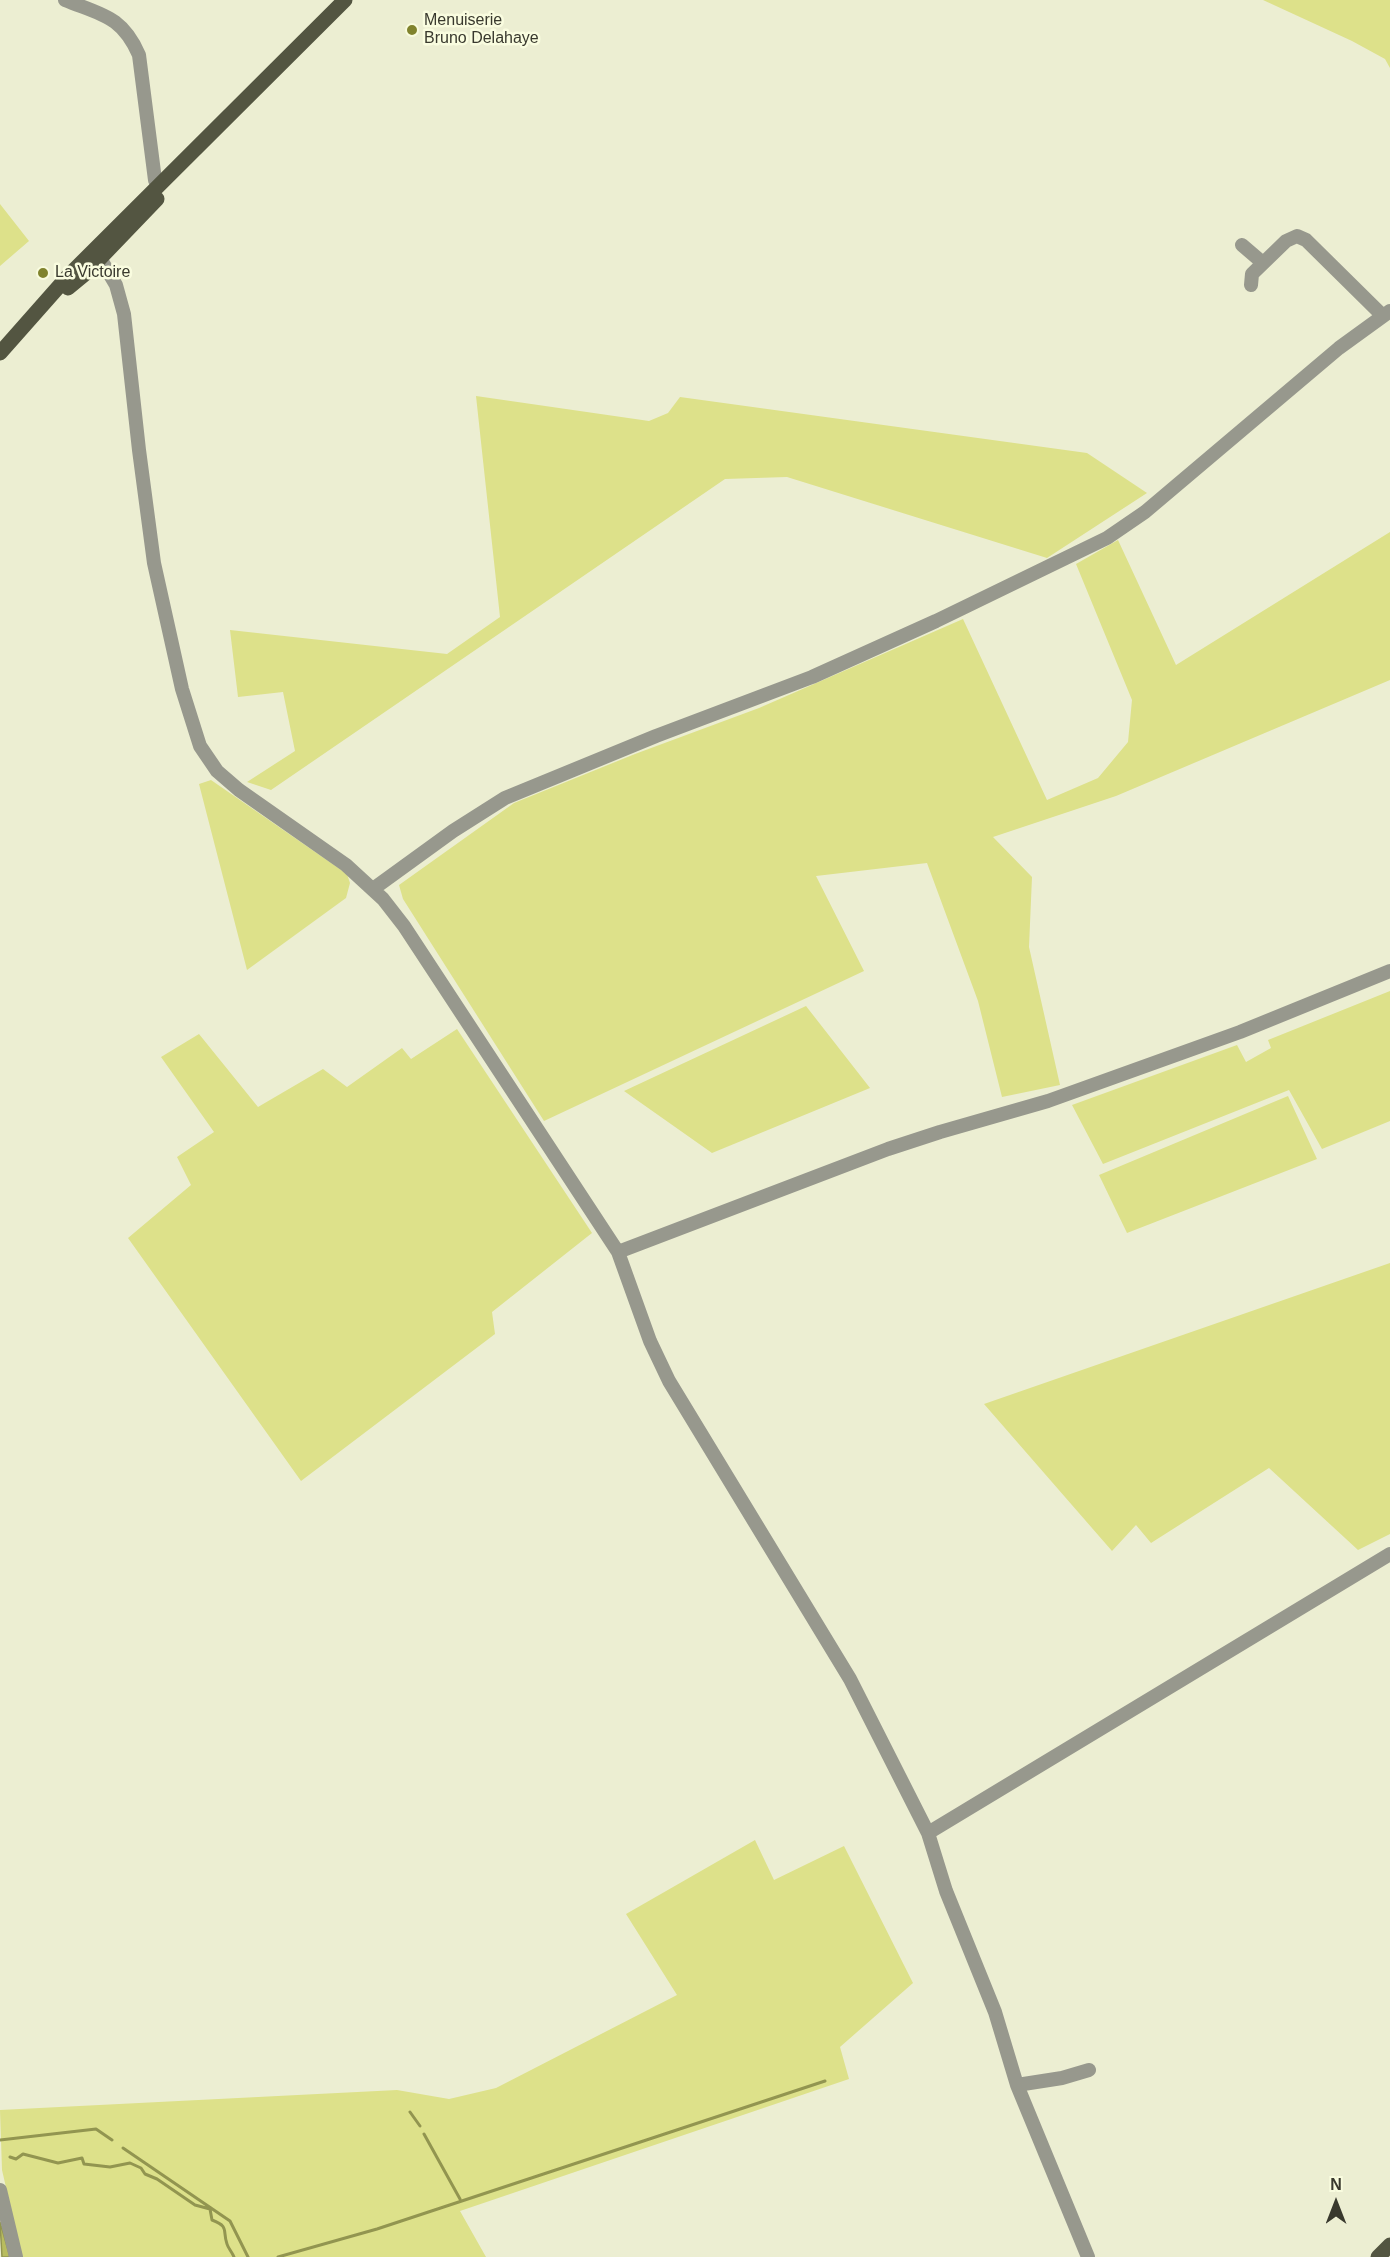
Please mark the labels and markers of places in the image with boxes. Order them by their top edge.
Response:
place label: Menuiserie Bruno Delahaye [424,11,539,49]
marker: Menuiserie Bruno Delahaye [405,23,419,37]
place label: La Victoire [55,263,130,283]
marker: La Victoire [36,266,50,280]

